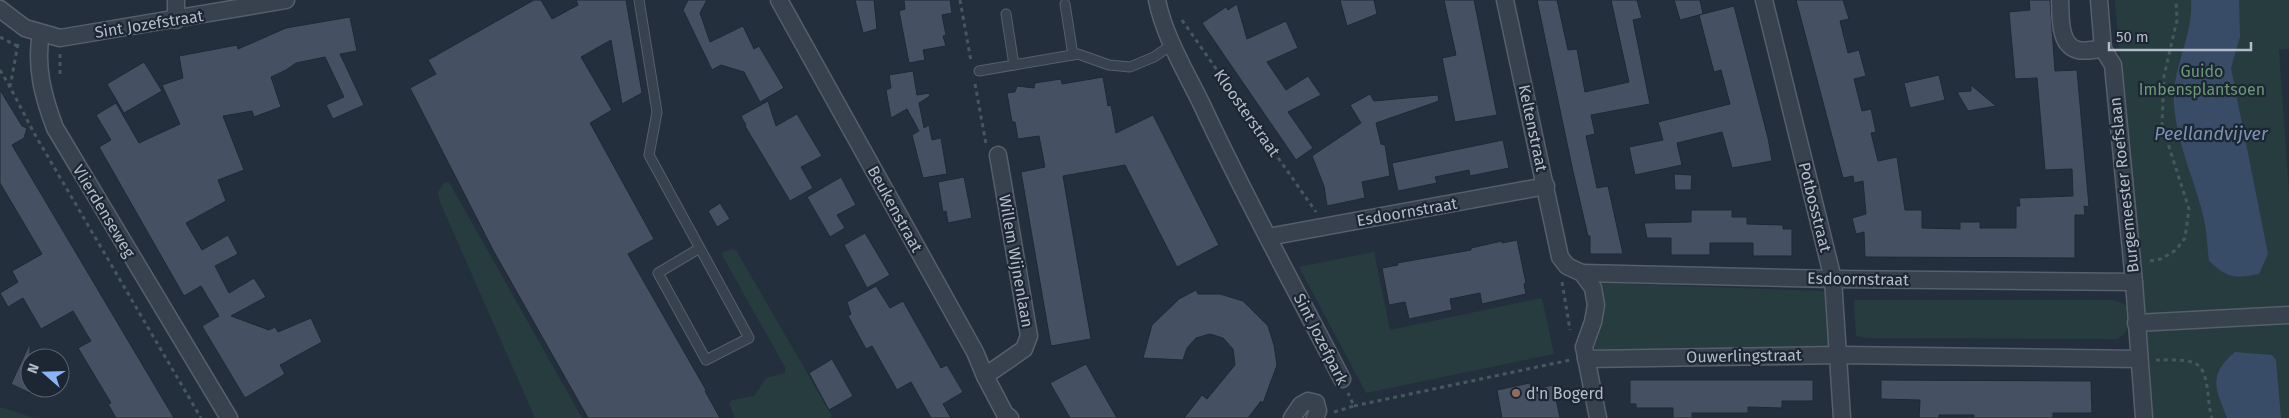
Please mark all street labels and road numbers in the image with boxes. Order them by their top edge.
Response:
street label: Sint Jozefstraat [93,6,205,42]
street label: Kloosterstraat [1210,66,1284,161]
street label: Keltenstraat [1515,83,1552,173]
street label: Burgemeester Roefslaan [2105,96,2143,274]
street label: Potbosstraat [1795,160,1835,254]
street label: Vlierdenseweg [69,161,139,261]
street label: Beukenstraat [863,162,927,256]
street label: Willem Wijnenlaan [995,193,1037,329]
street label: Esdoornstraat [1355,194,1459,230]
street label: Esdoornstraat [1807,269,1909,289]
street label: Sint Jozefpark [1290,290,1353,389]
street label: Ouwerlingstraat [1686,345,1802,367]

